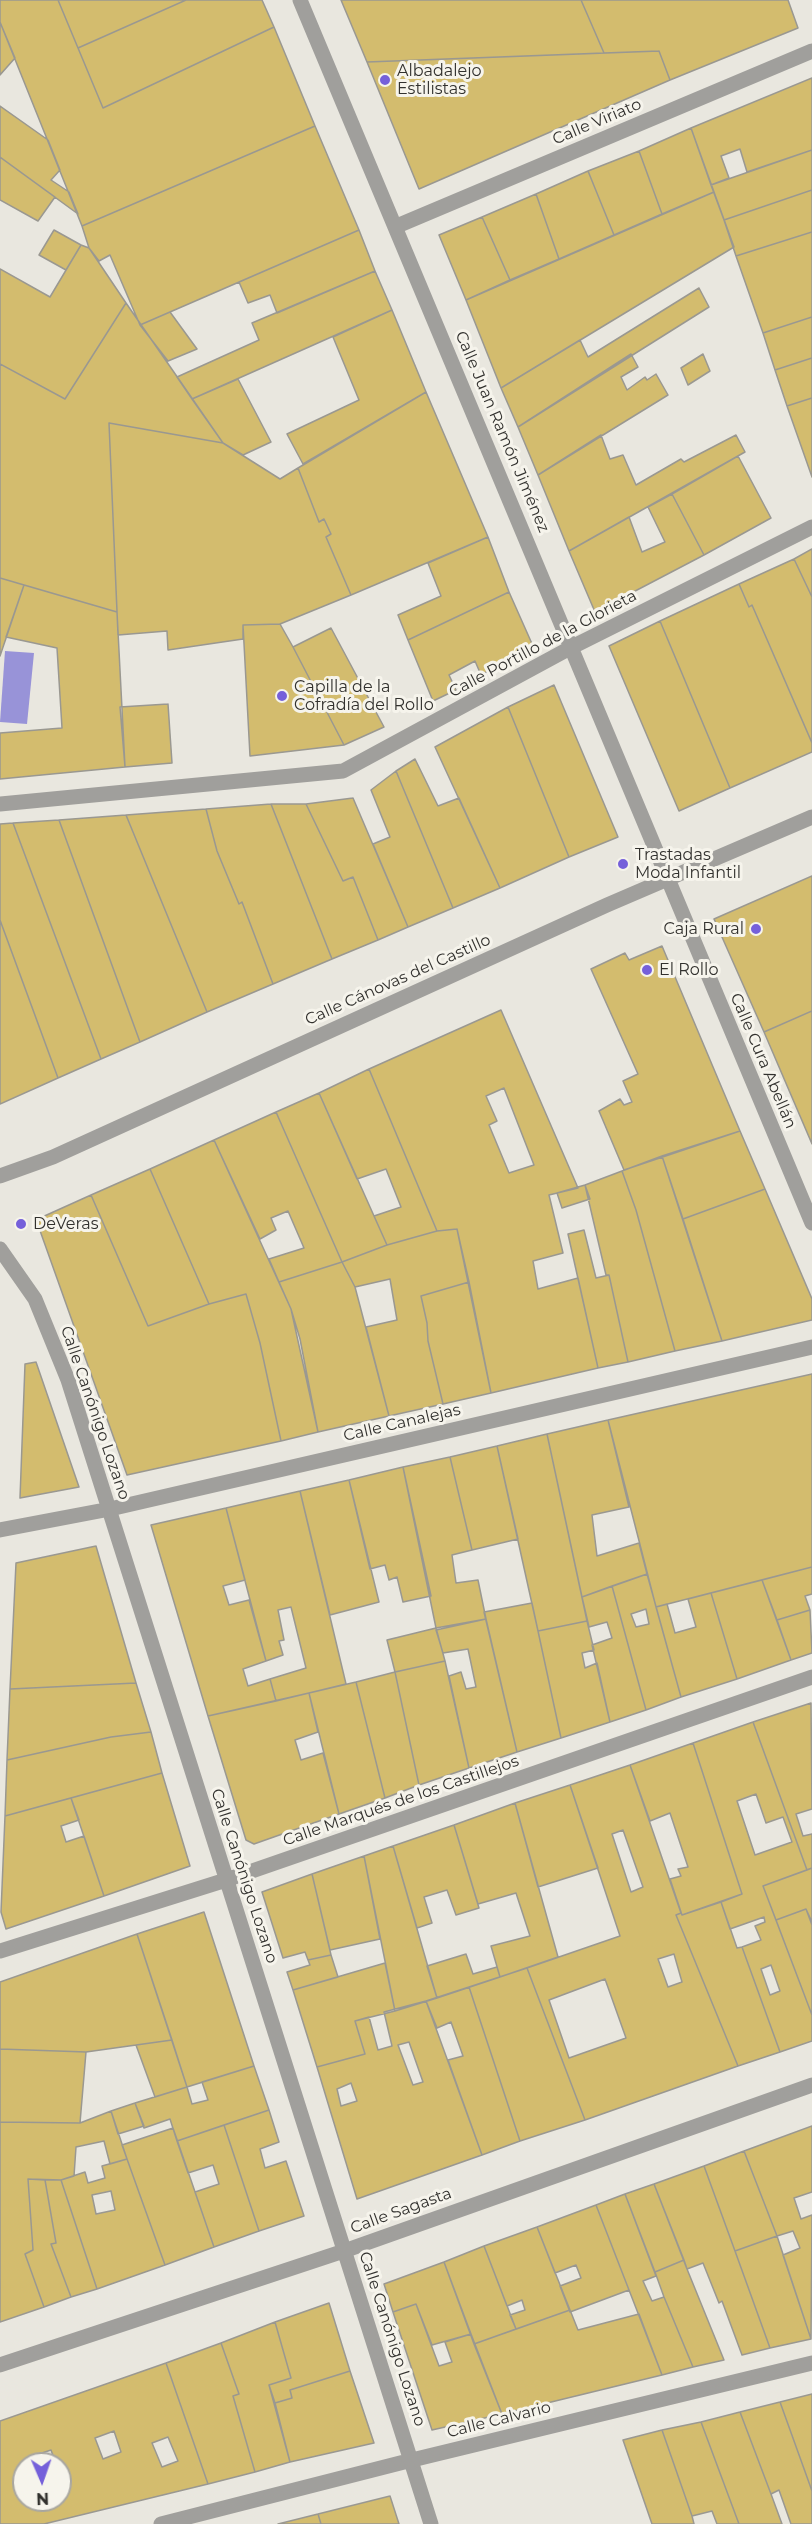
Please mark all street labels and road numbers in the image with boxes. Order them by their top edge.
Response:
street label: Calle Viriato [550,95,644,149]
street label: Calle Juan Ramón Jiménez [451,328,553,536]
street label: Calle Portillo de la Glorieta [446,586,640,702]
street label: Calle Cánovas del Castillo [302,930,494,1030]
street label: Calle Cura Abellán [726,990,800,1132]
street label: Calle Canónigo Lozano [56,1324,134,1502]
street label: Calle Canalejas [342,1400,462,1446]
street label: Calle Marqués de los Castillejos [281,1752,521,1850]
street label: Calle Canónigo Lozano [207,1786,281,1966]
street label: Calle Sagasta [348,2184,454,2238]
street label: Calle Canónigo Lozano [355,2249,429,2429]
street label: Calle Calvario [445,2398,553,2442]

